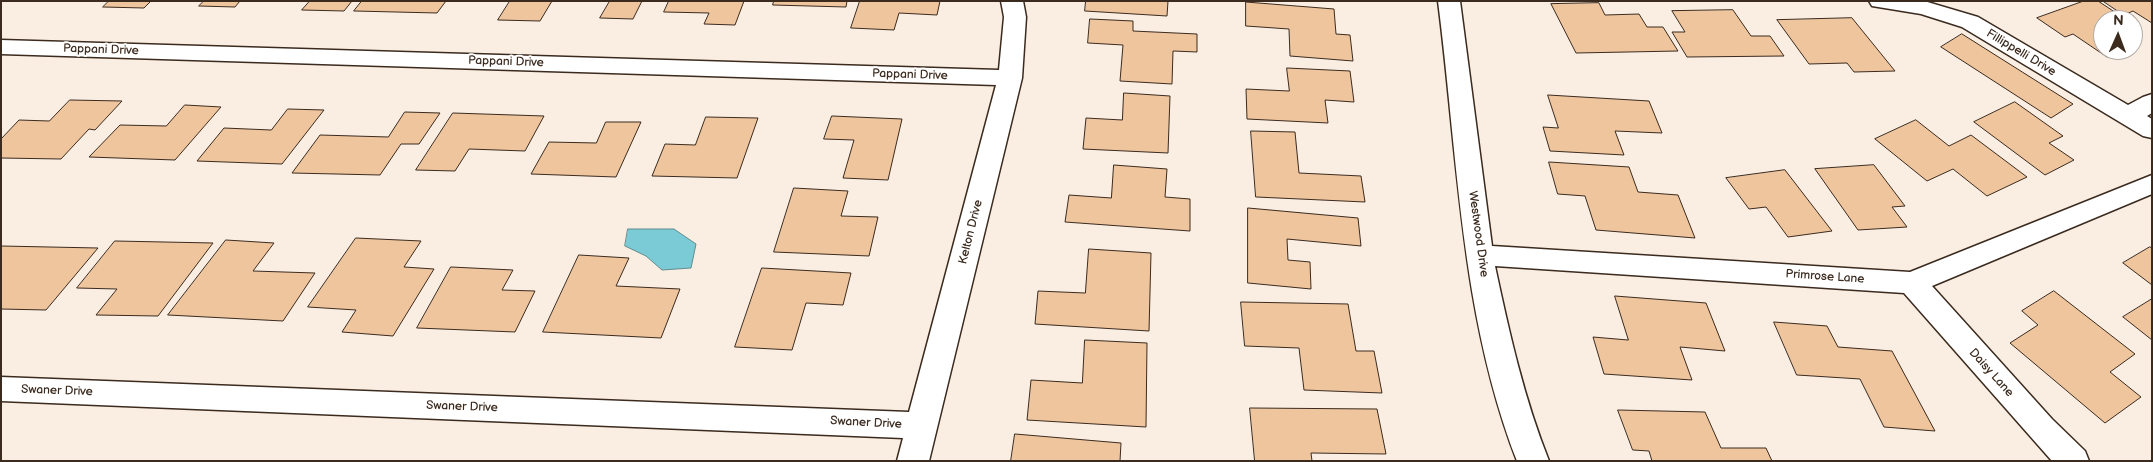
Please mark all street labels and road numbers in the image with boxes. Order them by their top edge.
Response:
street label: Fillippelli Drive [1984,27,2058,79]
street label: Pappani Drive [63,41,139,59]
street label: Pappani Drive [468,53,544,71]
street label: Pappani Drive [872,66,948,84]
street label: Westwood Drive [1465,190,1491,278]
street label: Kelton Drive [956,198,986,266]
street label: Primrose Lane [1785,267,1865,287]
street label: Daisy Lane [1966,346,2016,400]
street label: Swaner Drive [21,383,93,399]
street label: Swaner Drive [426,399,498,415]
street label: Swaner Drive [830,414,902,432]

